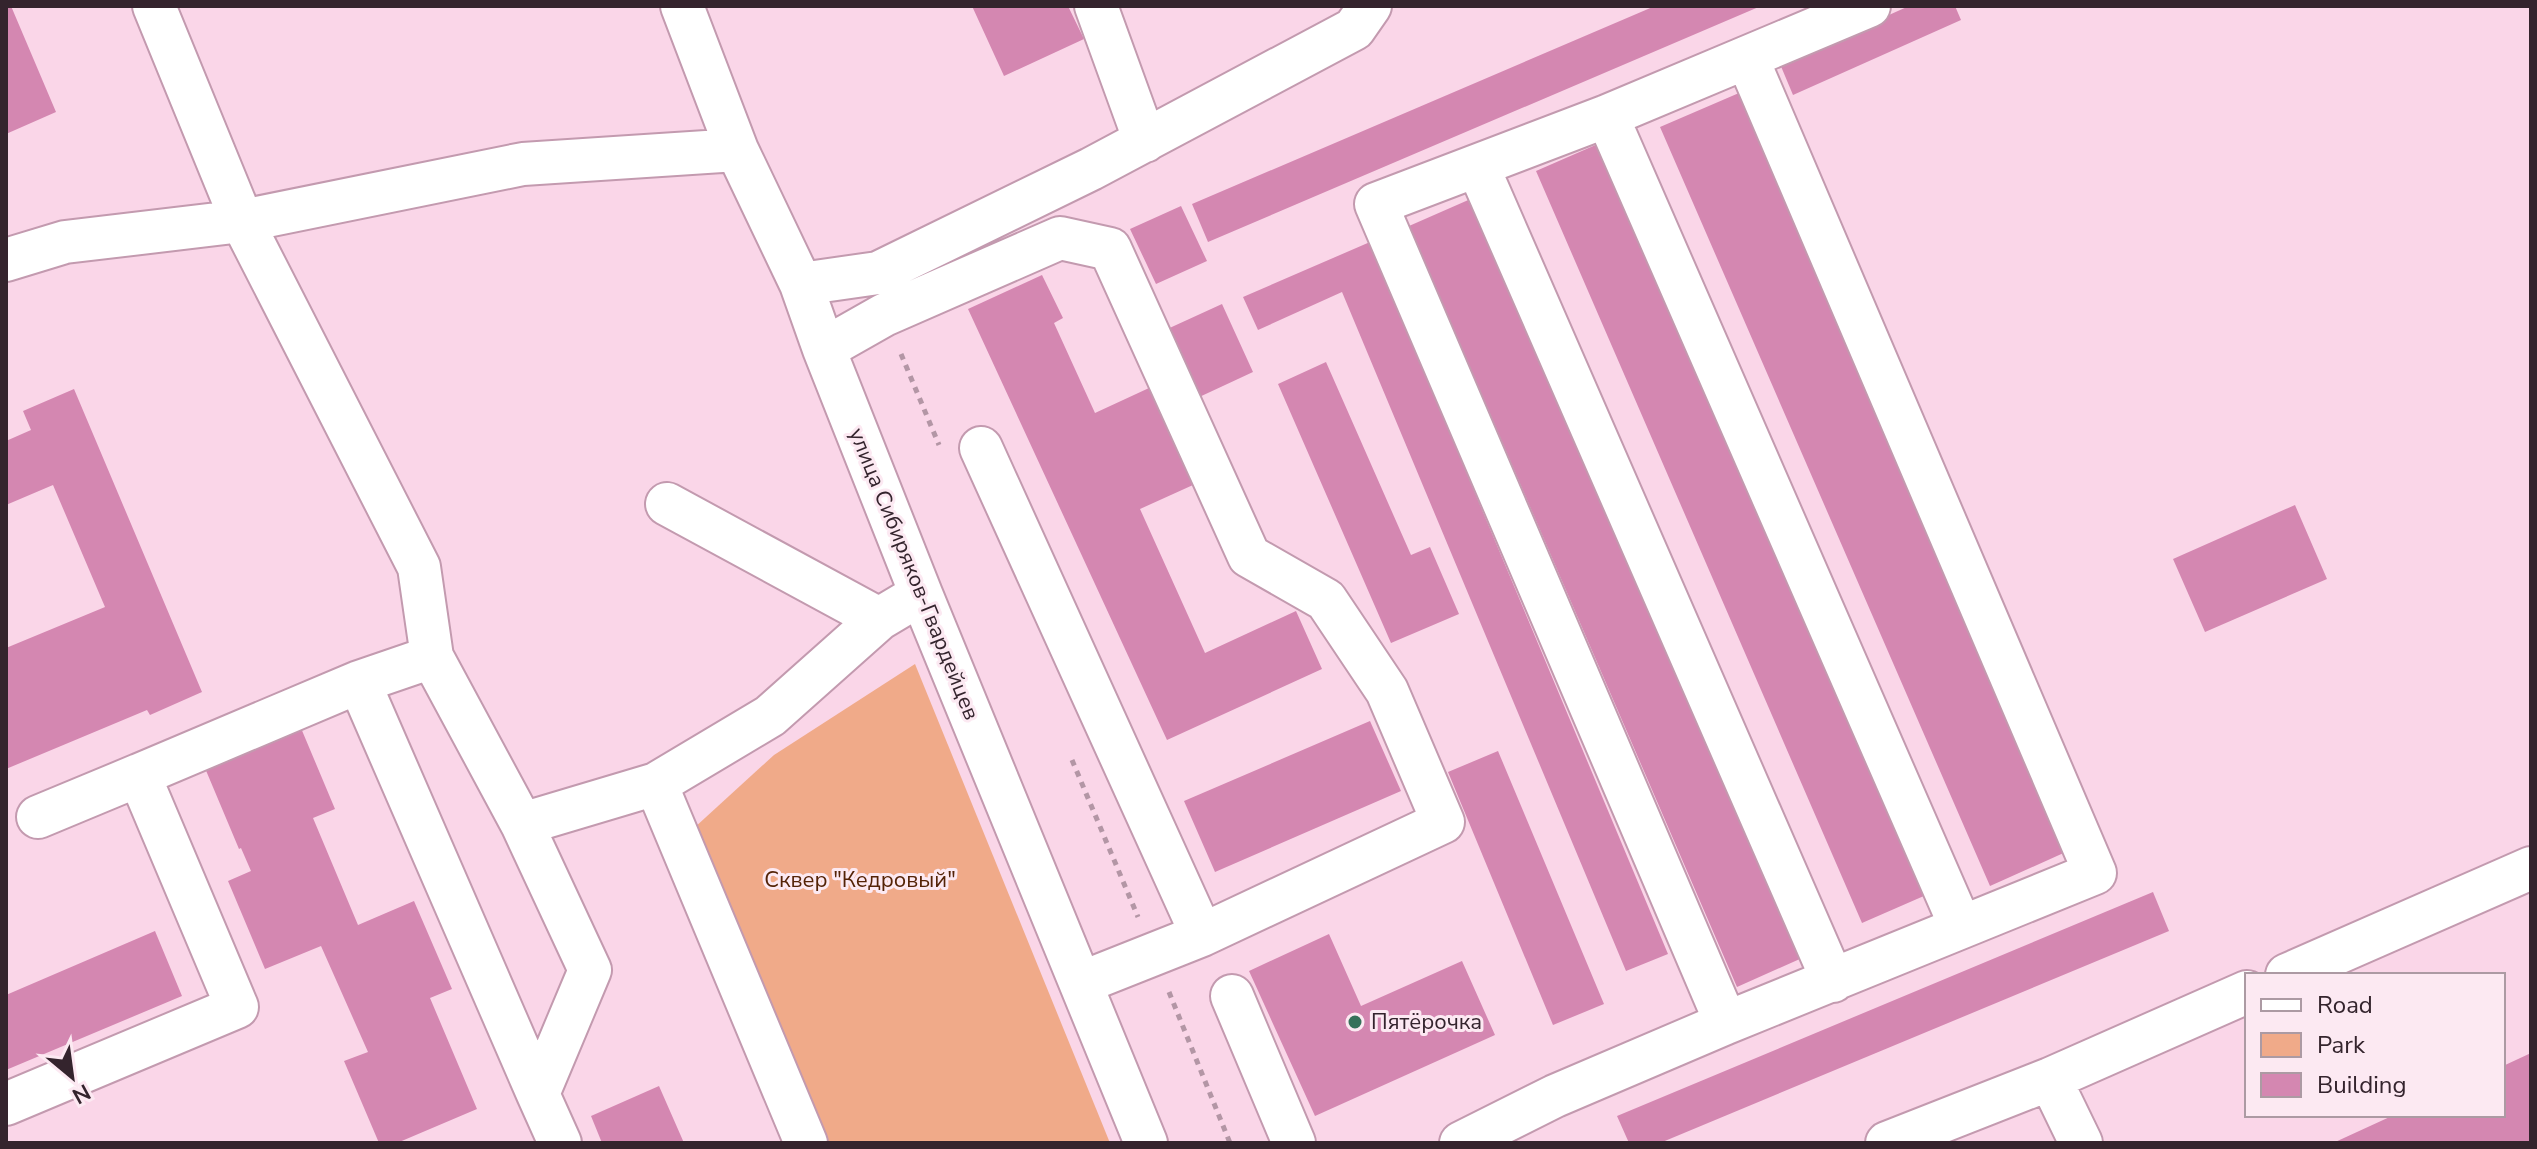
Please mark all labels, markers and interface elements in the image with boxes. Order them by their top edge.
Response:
street label: улица Сибиряков-Гвардейцев [842,424,986,724]
park label: Сквер "Кедровый" [764,865,956,895]
legend [2245,973,2505,1117]
text: Road [2317,989,2373,1021]
place label: Пятёрочка [1371,1007,1482,1037]
marker: Пятёрочка [1346,1013,1364,1031]
text: Park [2317,1029,2366,1061]
north arrow [32,1037,112,1117]
text: Building [2317,1069,2407,1101]
text: N [67,1077,96,1111]

